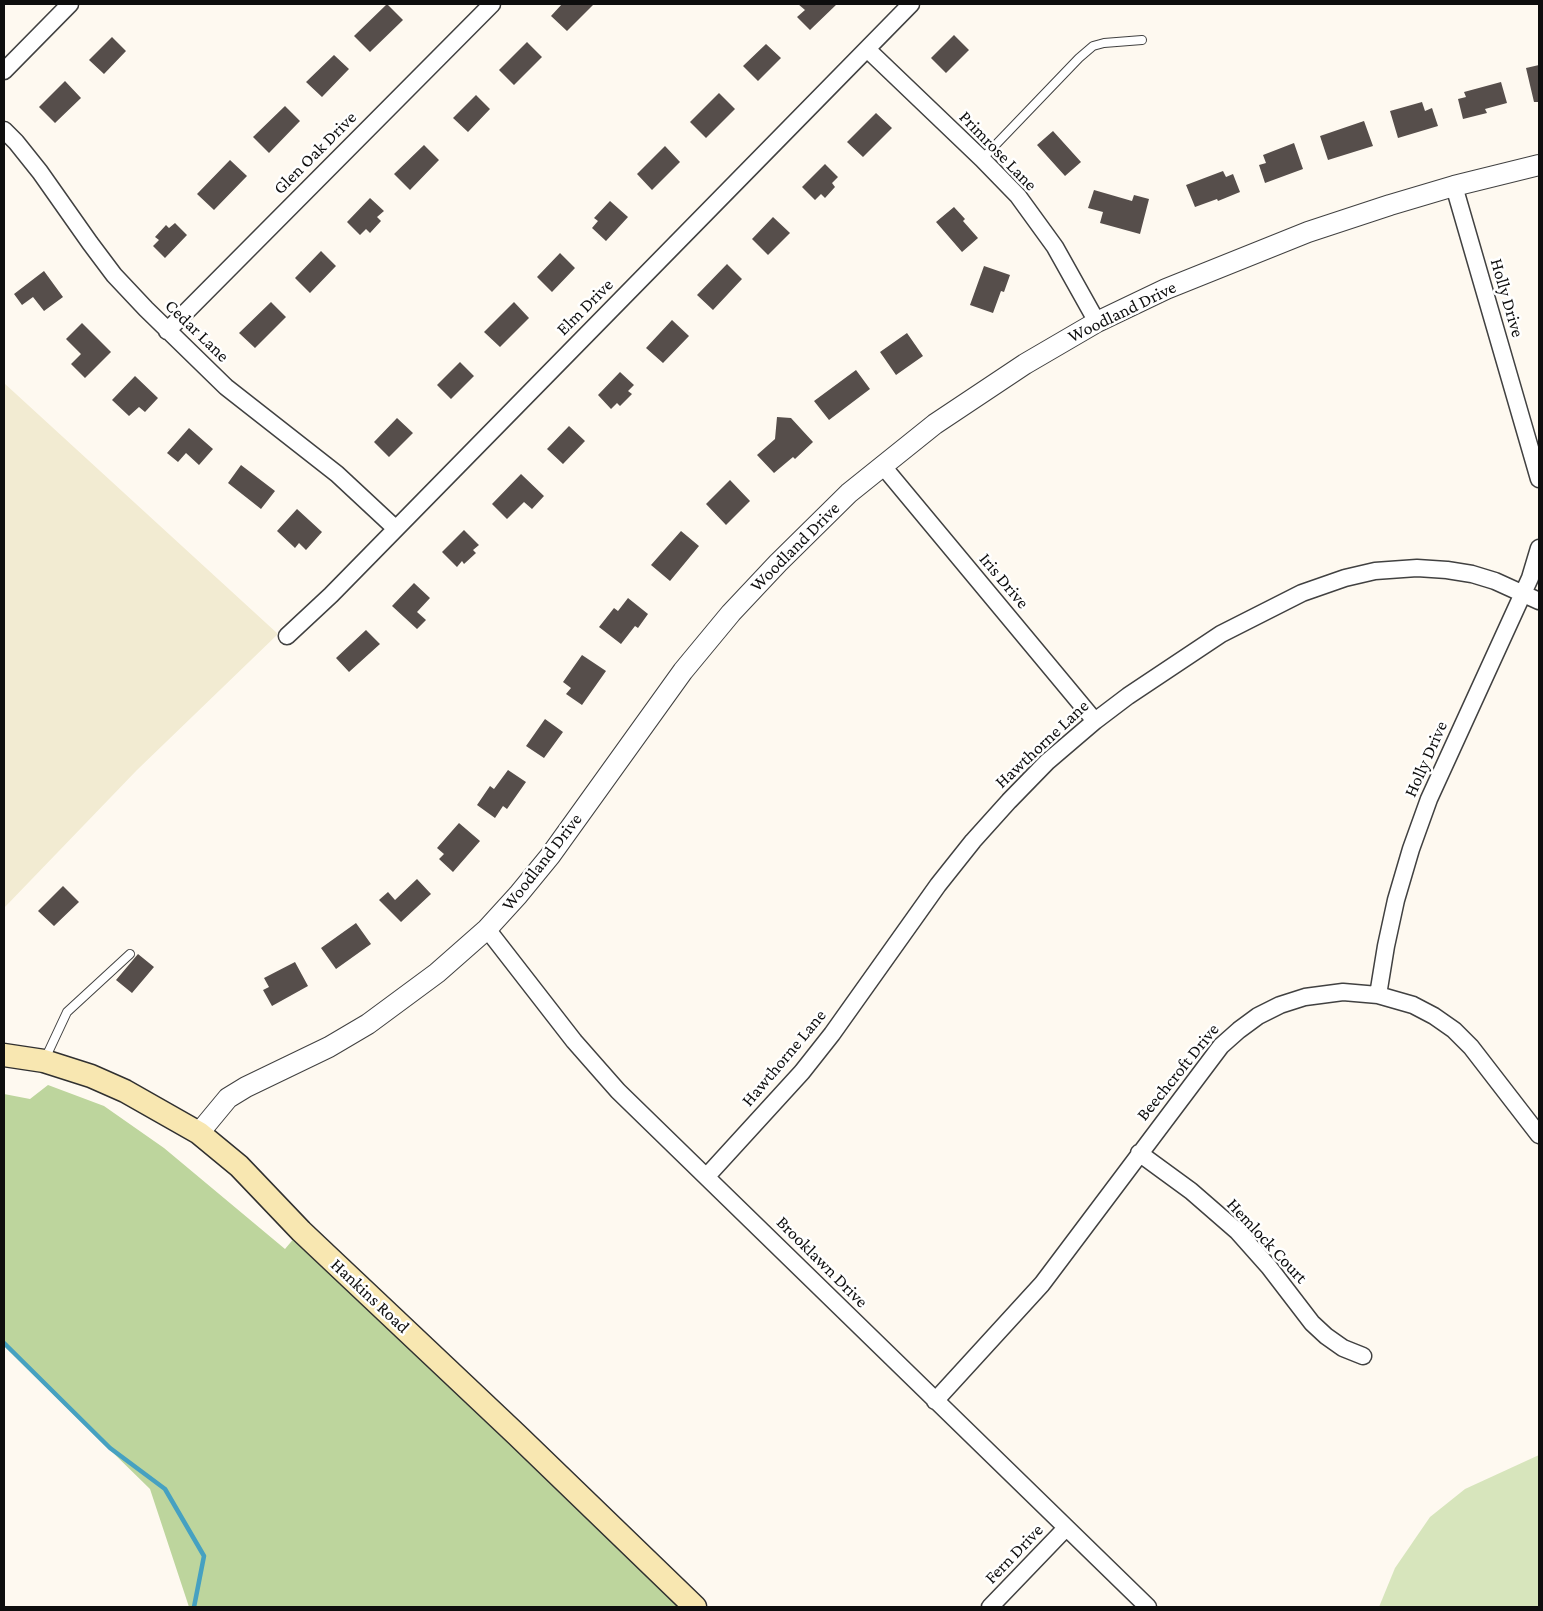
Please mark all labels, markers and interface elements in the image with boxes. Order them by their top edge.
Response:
street label: Glen Oak Drive [269,107,361,199]
street label: Primrose Lane [955,107,1041,195]
street label: Holly Drive [1485,256,1529,340]
street label: Elm Drive [552,274,618,340]
street label: Woodland Drive [1064,276,1180,348]
street label: Cedar Lane [160,295,234,367]
street label: Woodland Drive [746,498,844,596]
street label: Iris Drive [974,549,1034,613]
street label: Hawthorne Lane [991,695,1093,793]
street label: Holly Drive [1400,718,1452,800]
street label: Woodland Drive [497,809,587,915]
street label: Hawthorne Lane [737,1005,831,1111]
street label: Beechcroft Drive [1132,1019,1224,1125]
street label: Hemlock Court [1222,1194,1312,1288]
street label: Brooklawn Drive [772,1212,872,1312]
street label: Hankins Road [326,1254,414,1338]
street label: Fern Drive [980,1520,1048,1588]

